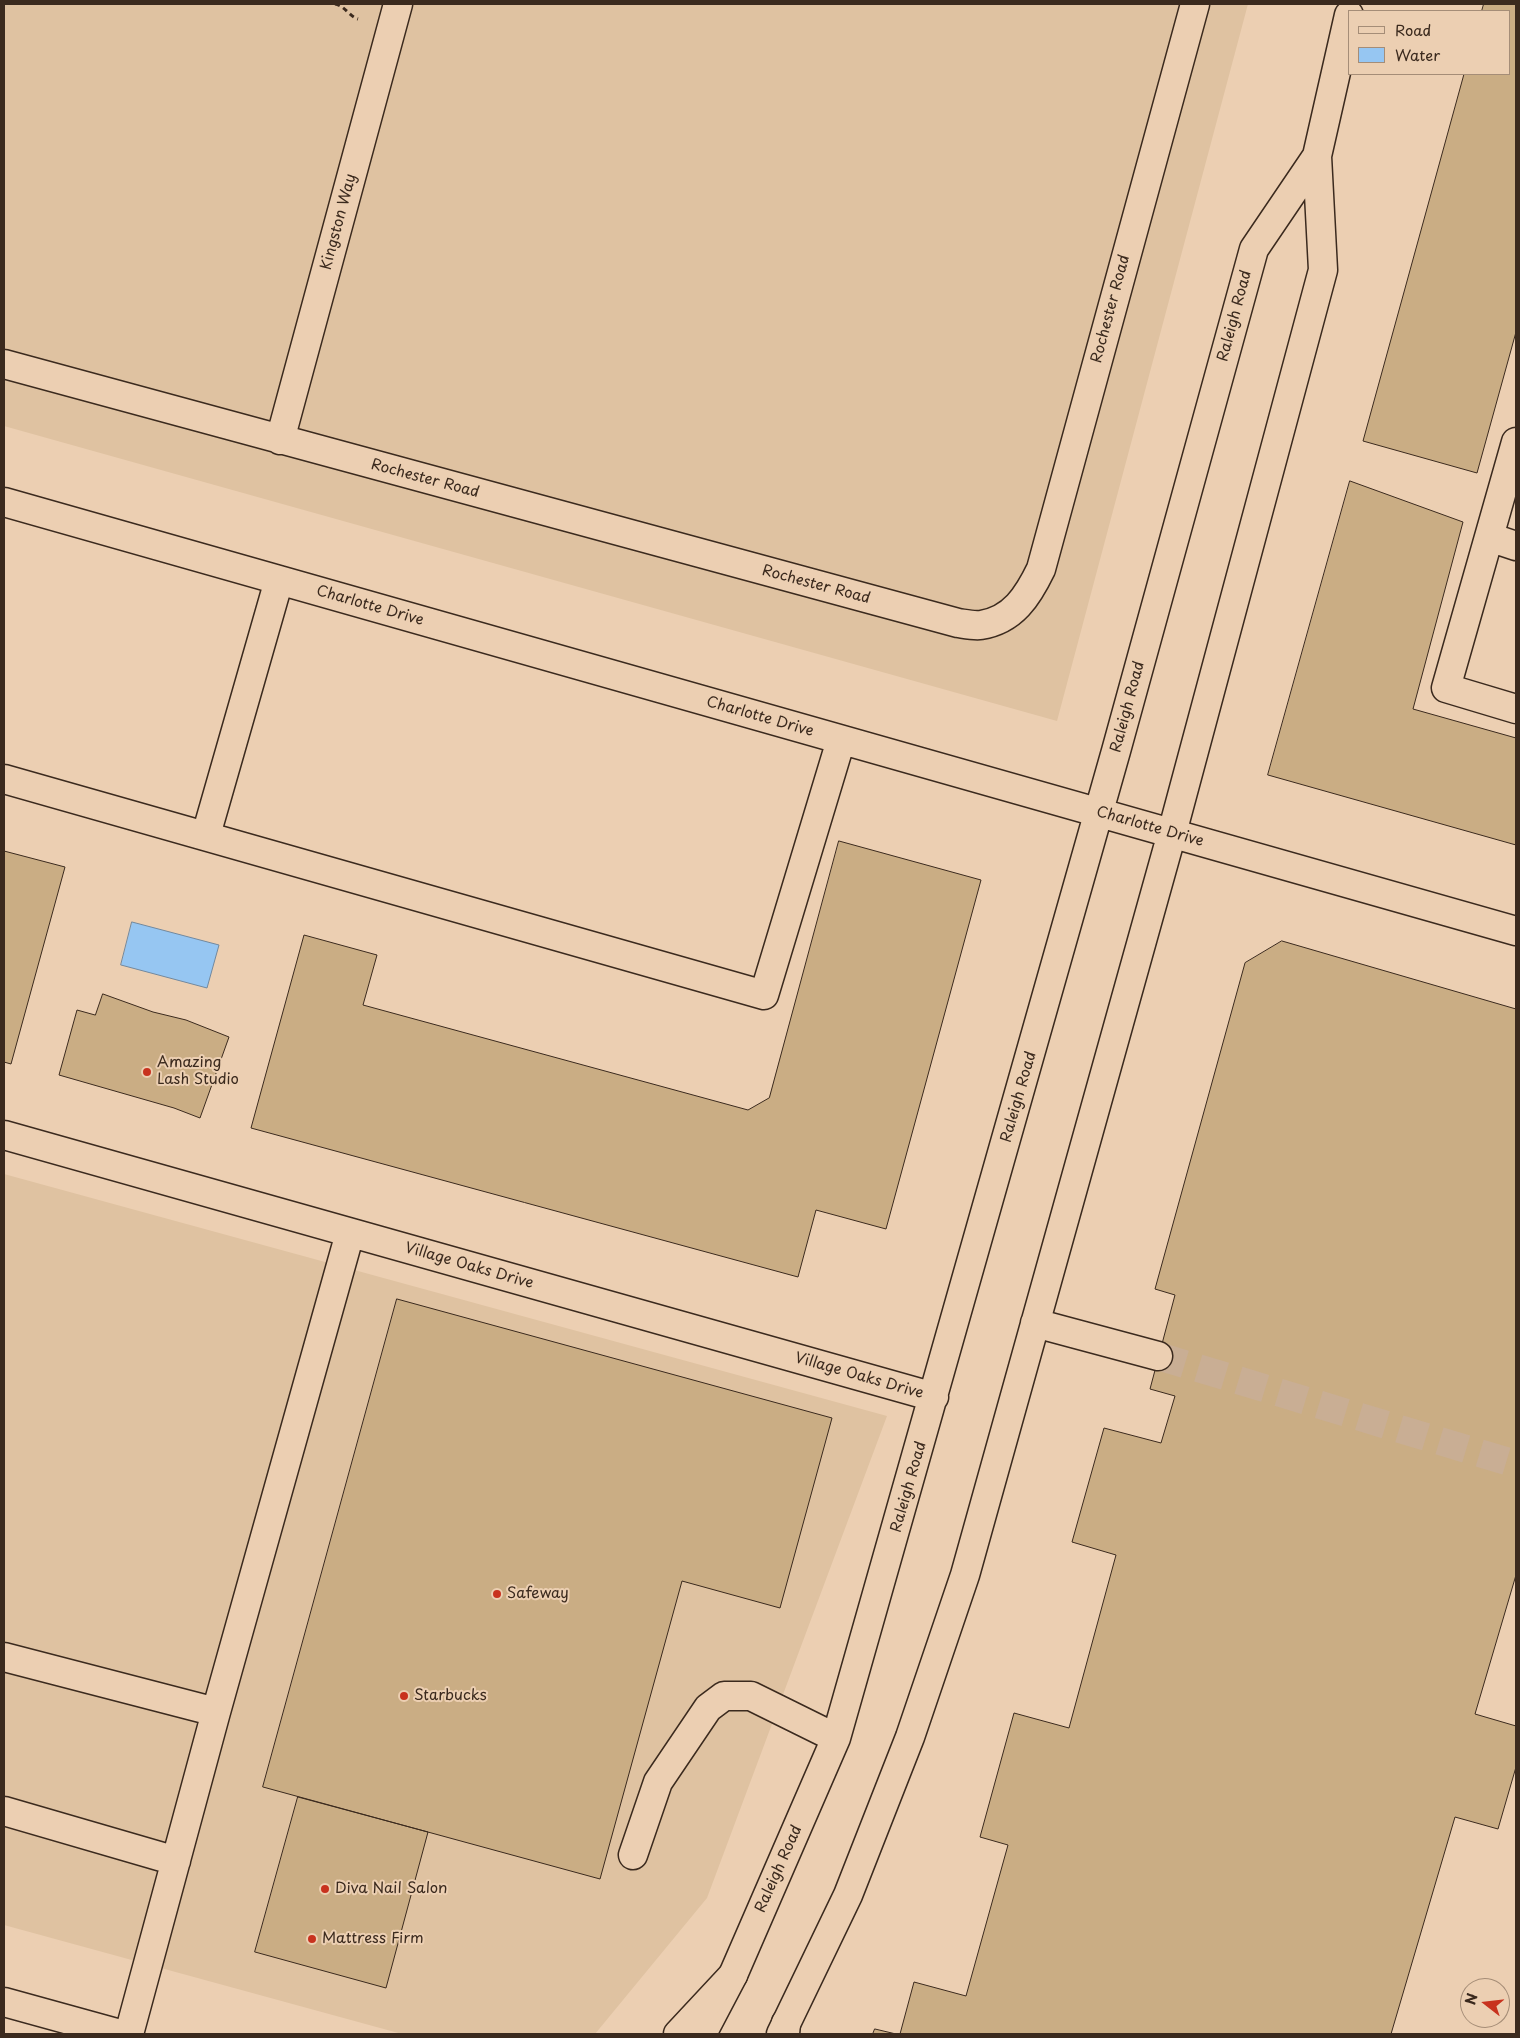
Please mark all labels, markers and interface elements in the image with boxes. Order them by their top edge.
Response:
legend [1348,10,1510,75]
text: Road [1395,18,1431,41]
text: Water [1395,43,1440,66]
street label: Kingston Way [318,172,360,272]
street label: Rochester Road [1088,253,1134,365]
street label: Raleigh Road [1214,268,1256,364]
street label: Rochester Road [369,456,481,502]
street label: Rochester Road [760,562,872,608]
street label: Charlotte Drive [314,582,426,630]
street label: Raleigh Road [1107,659,1149,755]
street label: Charlotte Drive [704,693,816,741]
street label: Charlotte Drive [1094,803,1206,851]
street label: Raleigh Road [997,1049,1041,1145]
place label: Amazing Lash Studio [157,1054,239,1089]
marker: Amazing Lash Studio [141,1066,153,1078]
street label: Village Oaks Drive [403,1239,535,1293]
street label: Village Oaks Drive [793,1349,925,1403]
street label: Raleigh Road [887,1439,931,1535]
place label: Safeway [507,1585,569,1603]
marker: Safeway [491,1588,503,1600]
place label: Starbucks [414,1687,487,1705]
marker: Starbucks [398,1690,410,1702]
street label: Raleigh Road [752,1823,806,1915]
place label: Diva Nail Salon [335,1880,447,1898]
marker: Diva Nail Salon [319,1883,331,1895]
place label: Mattress Firm [322,1930,424,1948]
marker: Mattress Firm [306,1933,318,1945]
north arrow [1460,1978,1510,2028]
text: N [1459,1991,1483,2007]

